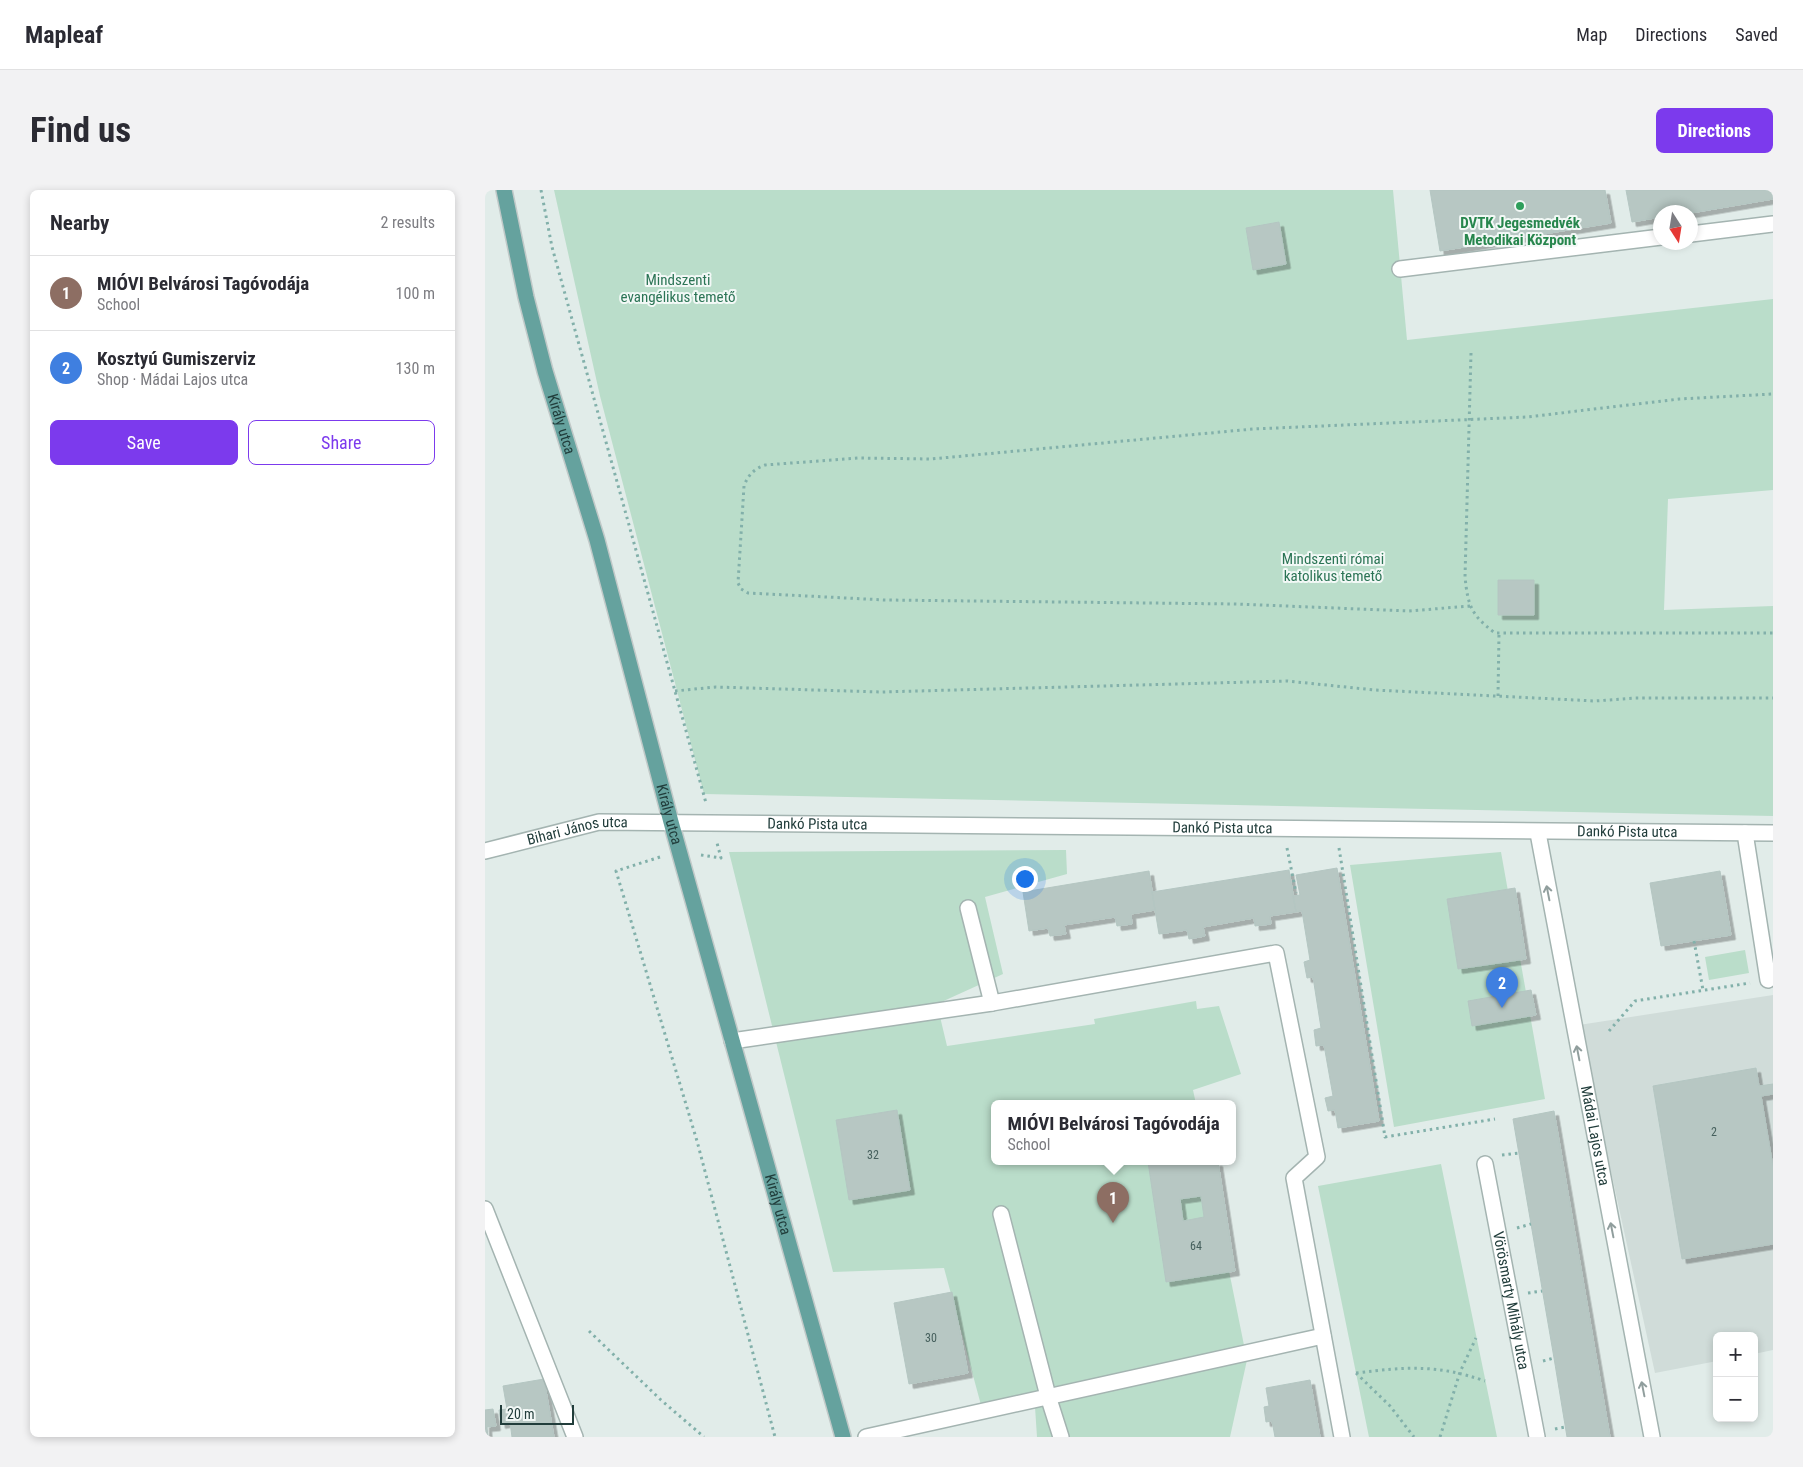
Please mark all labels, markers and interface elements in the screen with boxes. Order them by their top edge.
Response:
text: Mapleaf [25,21,103,49]
text: Map [1576,24,1607,45]
text: Directions [1635,24,1707,45]
text: Saved [1735,24,1778,45]
button: Directions [1656,108,1773,153]
text: Find us [30,110,131,151]
marker: DVTK Jegesmedvék Metodikai Központ [1514,200,1526,212]
north arrow [1653,205,1698,250]
text: Nearby [50,211,109,235]
text: 2 results [380,213,435,232]
place label: DVTK Jegesmedvék Metodikai Központ [1460,214,1581,249]
park label: Mindszenti evangélikus temető [621,271,735,306]
text: MIÓVI Belvárosi Tagóvodája [97,272,309,295]
text: 1 [62,284,70,303]
text: 100 m [396,284,435,303]
text: School [97,295,140,314]
text: Kosztyú Gumiszerviz [97,347,256,370]
text: 2 [62,359,70,378]
text: 130 m [396,359,435,378]
text: Shop · Mádai Lajos utca [97,370,248,389]
street label: Király utca [544,392,579,456]
button: Save [50,420,238,465]
button: Share [248,420,435,465]
park label: Mindszenti római katolikus temető [1282,550,1384,585]
street label: Király utca [652,782,686,847]
street label: Bihari János utca [525,813,628,849]
street label: Dankó Pista utca [767,815,868,834]
street label: Dankó Pista utca [1172,818,1273,837]
street label: Dankó Pista utca [1577,822,1678,841]
your location [1012,866,1038,892]
one-way arrow [1543,886,1552,902]
pin: 2 [1486,967,1518,1008]
one-way arrow [1573,1045,1583,1061]
street label: Mádai Lajos utca [1577,1084,1613,1187]
popup [991,1100,1236,1165]
text: MIÓVI Belvárosi Tagóvodája [1007,1112,1220,1135]
house number: 2 [1711,1125,1717,1139]
text: School [1007,1135,1051,1154]
house number: 32 [867,1148,879,1162]
street label: Király utca [761,1172,795,1237]
pin: 1 [1097,1182,1129,1223]
one-way arrow [1607,1222,1617,1238]
street label: Vörösmarty Mihály utca [1489,1230,1533,1371]
house number: 64 [1190,1239,1202,1253]
house number: 30 [925,1331,937,1345]
map controls [1713,1332,1758,1422]
button: + [1713,1332,1758,1377]
button: − [1713,1377,1758,1422]
one-way arrow [1637,1382,1647,1398]
scale bar [500,1402,574,1425]
text: 20 m [507,1406,535,1422]

